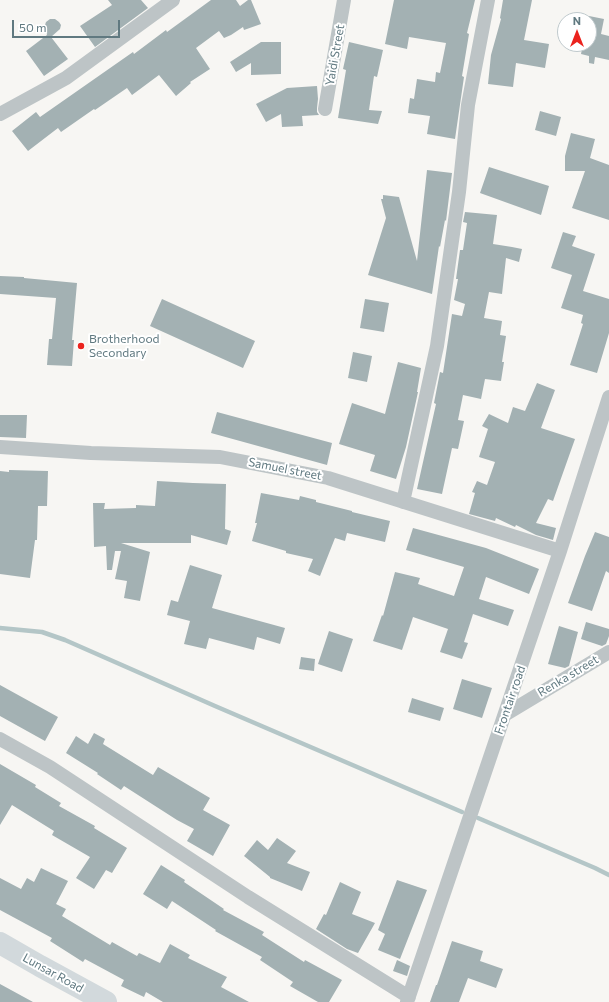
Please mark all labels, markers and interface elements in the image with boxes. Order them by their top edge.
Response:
scale bar [14,12,122,38]
north arrow [557,12,597,52]
text: N [573,14,581,27]
text: 50 m [19,20,47,34]
street label: Yaidi Street [323,23,347,87]
place label: Brotherhood Secondary [89,332,159,360]
marker: Brotherhood Secondary [76,341,86,351]
street label: Samuel street [247,455,323,483]
street label: Renka street [535,652,601,700]
street label: Frontair road [492,664,528,736]
street label: Lunsar Road [20,950,86,996]

